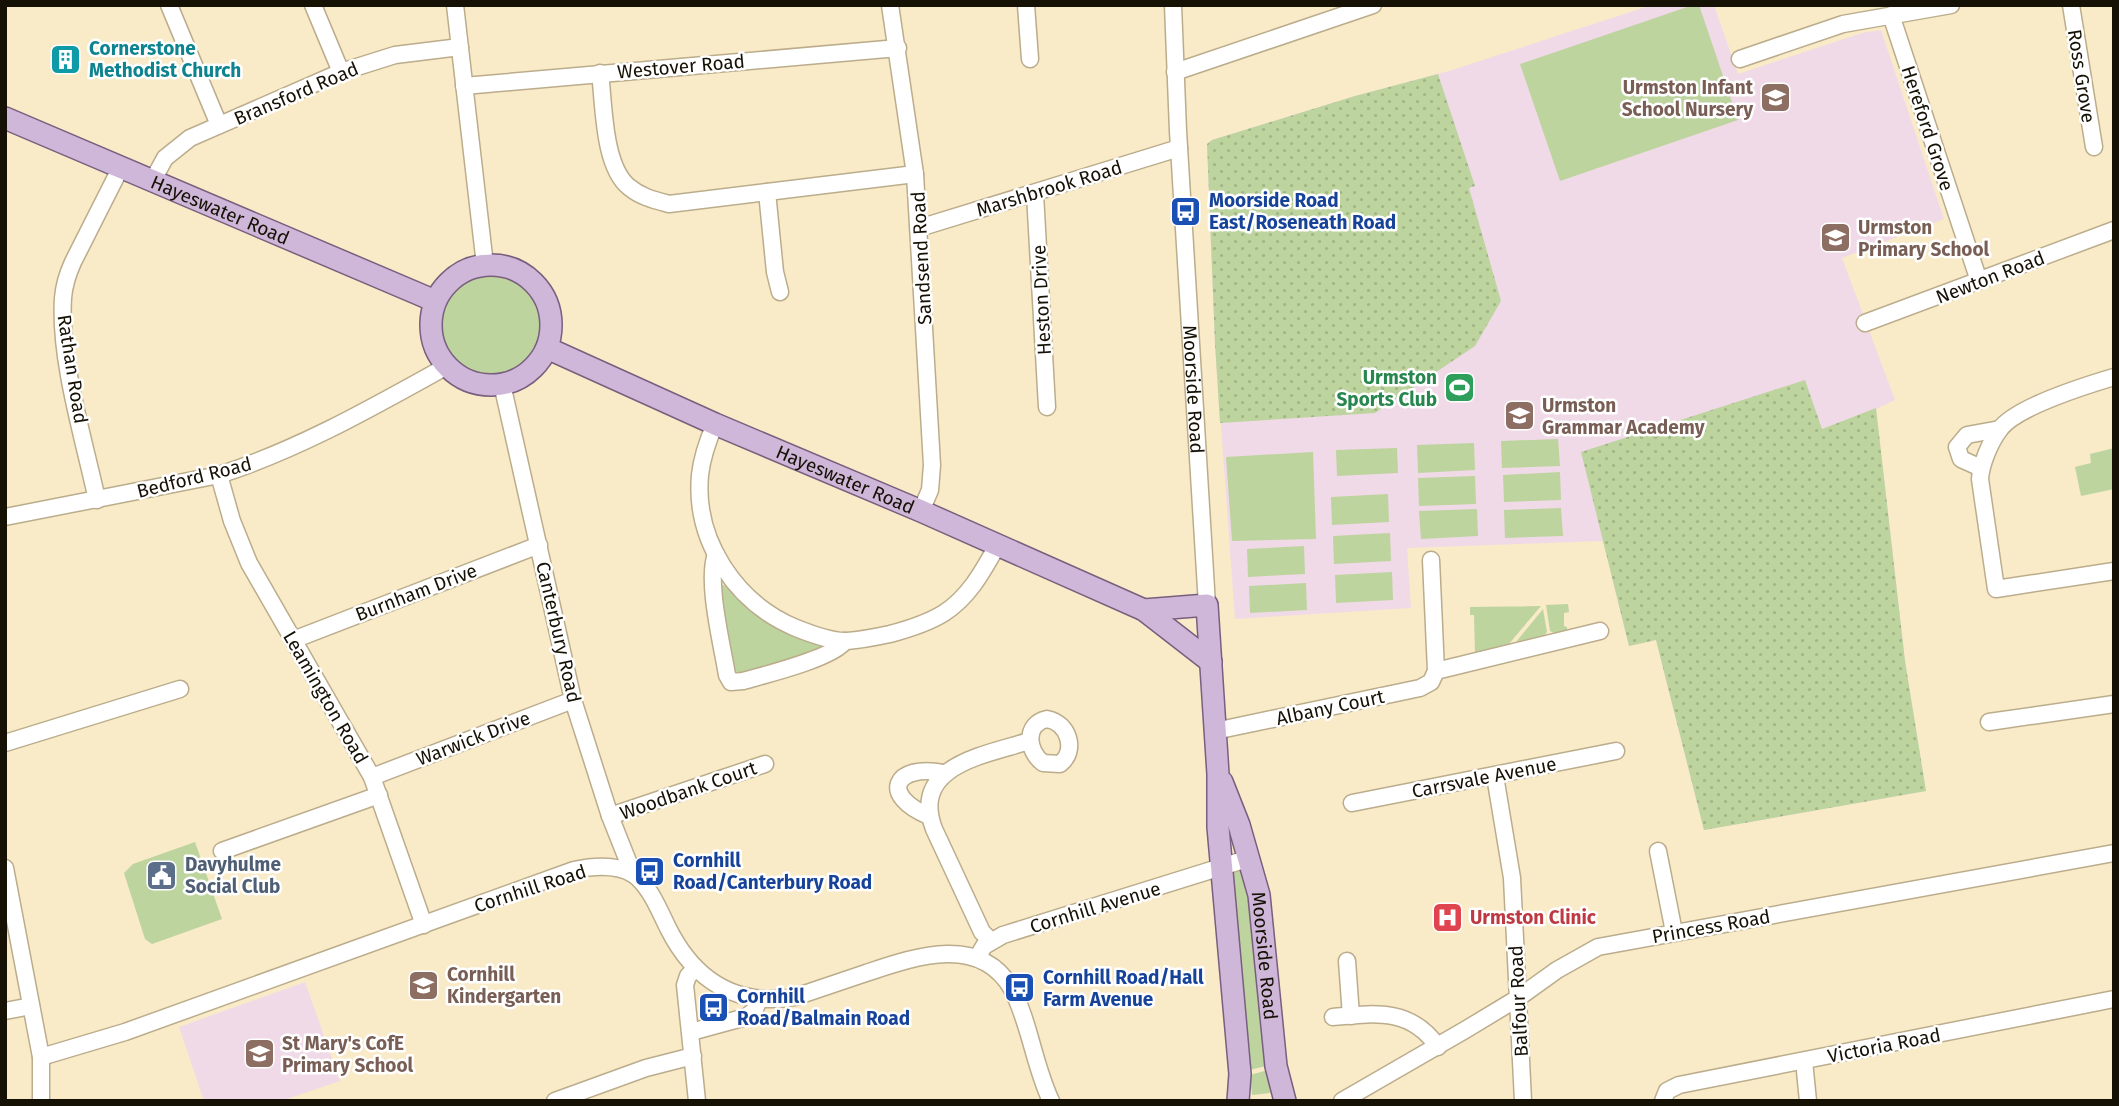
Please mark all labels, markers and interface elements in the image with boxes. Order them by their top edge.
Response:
street label: Ross Grove [2063,28,2100,124]
place label: Cornerstone Methodist Church [89,37,241,82]
building icon: Cornerstone Methodist Church [49,42,83,76]
street label: Westover Road [616,49,746,84]
street label: Bransford Road [231,57,362,130]
street label: Hereford Grove [1896,63,1959,194]
place label: Urmston Infant School Nursery [1622,76,1754,121]
school or university icon: Urmston Infant School Nursery [1759,81,1793,115]
street label: Marshbrook Road [974,155,1125,222]
street label: Hayeswater Road [147,170,293,250]
place label: Moorside Road East/Roseneath Road [1209,189,1396,234]
street label: Sandsend Road [907,191,936,325]
bus stop icon: Moorside Road East/Roseneath Road [1169,194,1203,228]
place label: Urmston Primary School [1858,216,1990,261]
school or university icon: Urmston Primary School [1818,221,1852,255]
street label: Heston Drive [1027,244,1056,356]
street label: Newton Road [1933,246,2048,309]
street label: Rathan Road [53,313,92,425]
street label: Moorside Road [1178,324,1209,454]
place label: Urmston Sports Club [1336,366,1437,411]
sports icon: Urmston Sports Club [1443,371,1477,405]
place label: Urmston Grammar Academy [1542,394,1705,439]
school or university icon: Urmston Grammar Academy [1502,399,1536,433]
street label: Hayeswater Road [772,440,918,519]
street label: Bedford Road [134,452,254,503]
street label: Burnham Drive [352,559,480,626]
street label: Canterbury Road [531,559,586,705]
street label: Leamington Road [278,627,373,768]
street label: Albany Court [1274,685,1386,730]
street label: Warwick Drive [413,706,533,771]
street label: Carrsvale Avenue [1410,752,1558,803]
street label: Woodbank Court [617,756,760,825]
place label: Cornhill Road/Canterbury Road [673,849,872,894]
place label: Davyhulme Social Club [185,853,281,898]
bus stop icon: Cornhill Road/Canterbury Road [633,854,667,888]
public building icon: Davyhulme Social Club [145,858,179,892]
street label: Cornhill Road [471,860,589,917]
street label: Cornhill Avenue [1027,877,1163,938]
street label: Moorside Road [1247,890,1282,1021]
hospital icon: Urmston Clinic [1430,900,1464,934]
street label: Princess Road [1650,905,1772,948]
place label: Urmston Clinic [1470,906,1596,929]
street label: Balfour Road [1504,945,1533,1057]
place label: Cornhill Kindergarten [447,963,561,1008]
place label: Cornhill Road/Hall Farm Avenue [1043,966,1204,1011]
school or university icon: Cornhill Kindergarten [407,968,441,1002]
bus stop icon: Cornhill Road/Hall Farm Avenue [1003,971,1037,1005]
place label: Cornhill Road/Balmain Road [737,985,910,1030]
bus stop icon: Cornhill Road/Balmain Road [697,990,731,1024]
street label: Victoria Road [1826,1023,1943,1068]
place label: St Mary's CofE Primary School [282,1032,414,1077]
school or university icon: St Mary's CofE Primary School [242,1037,276,1071]

